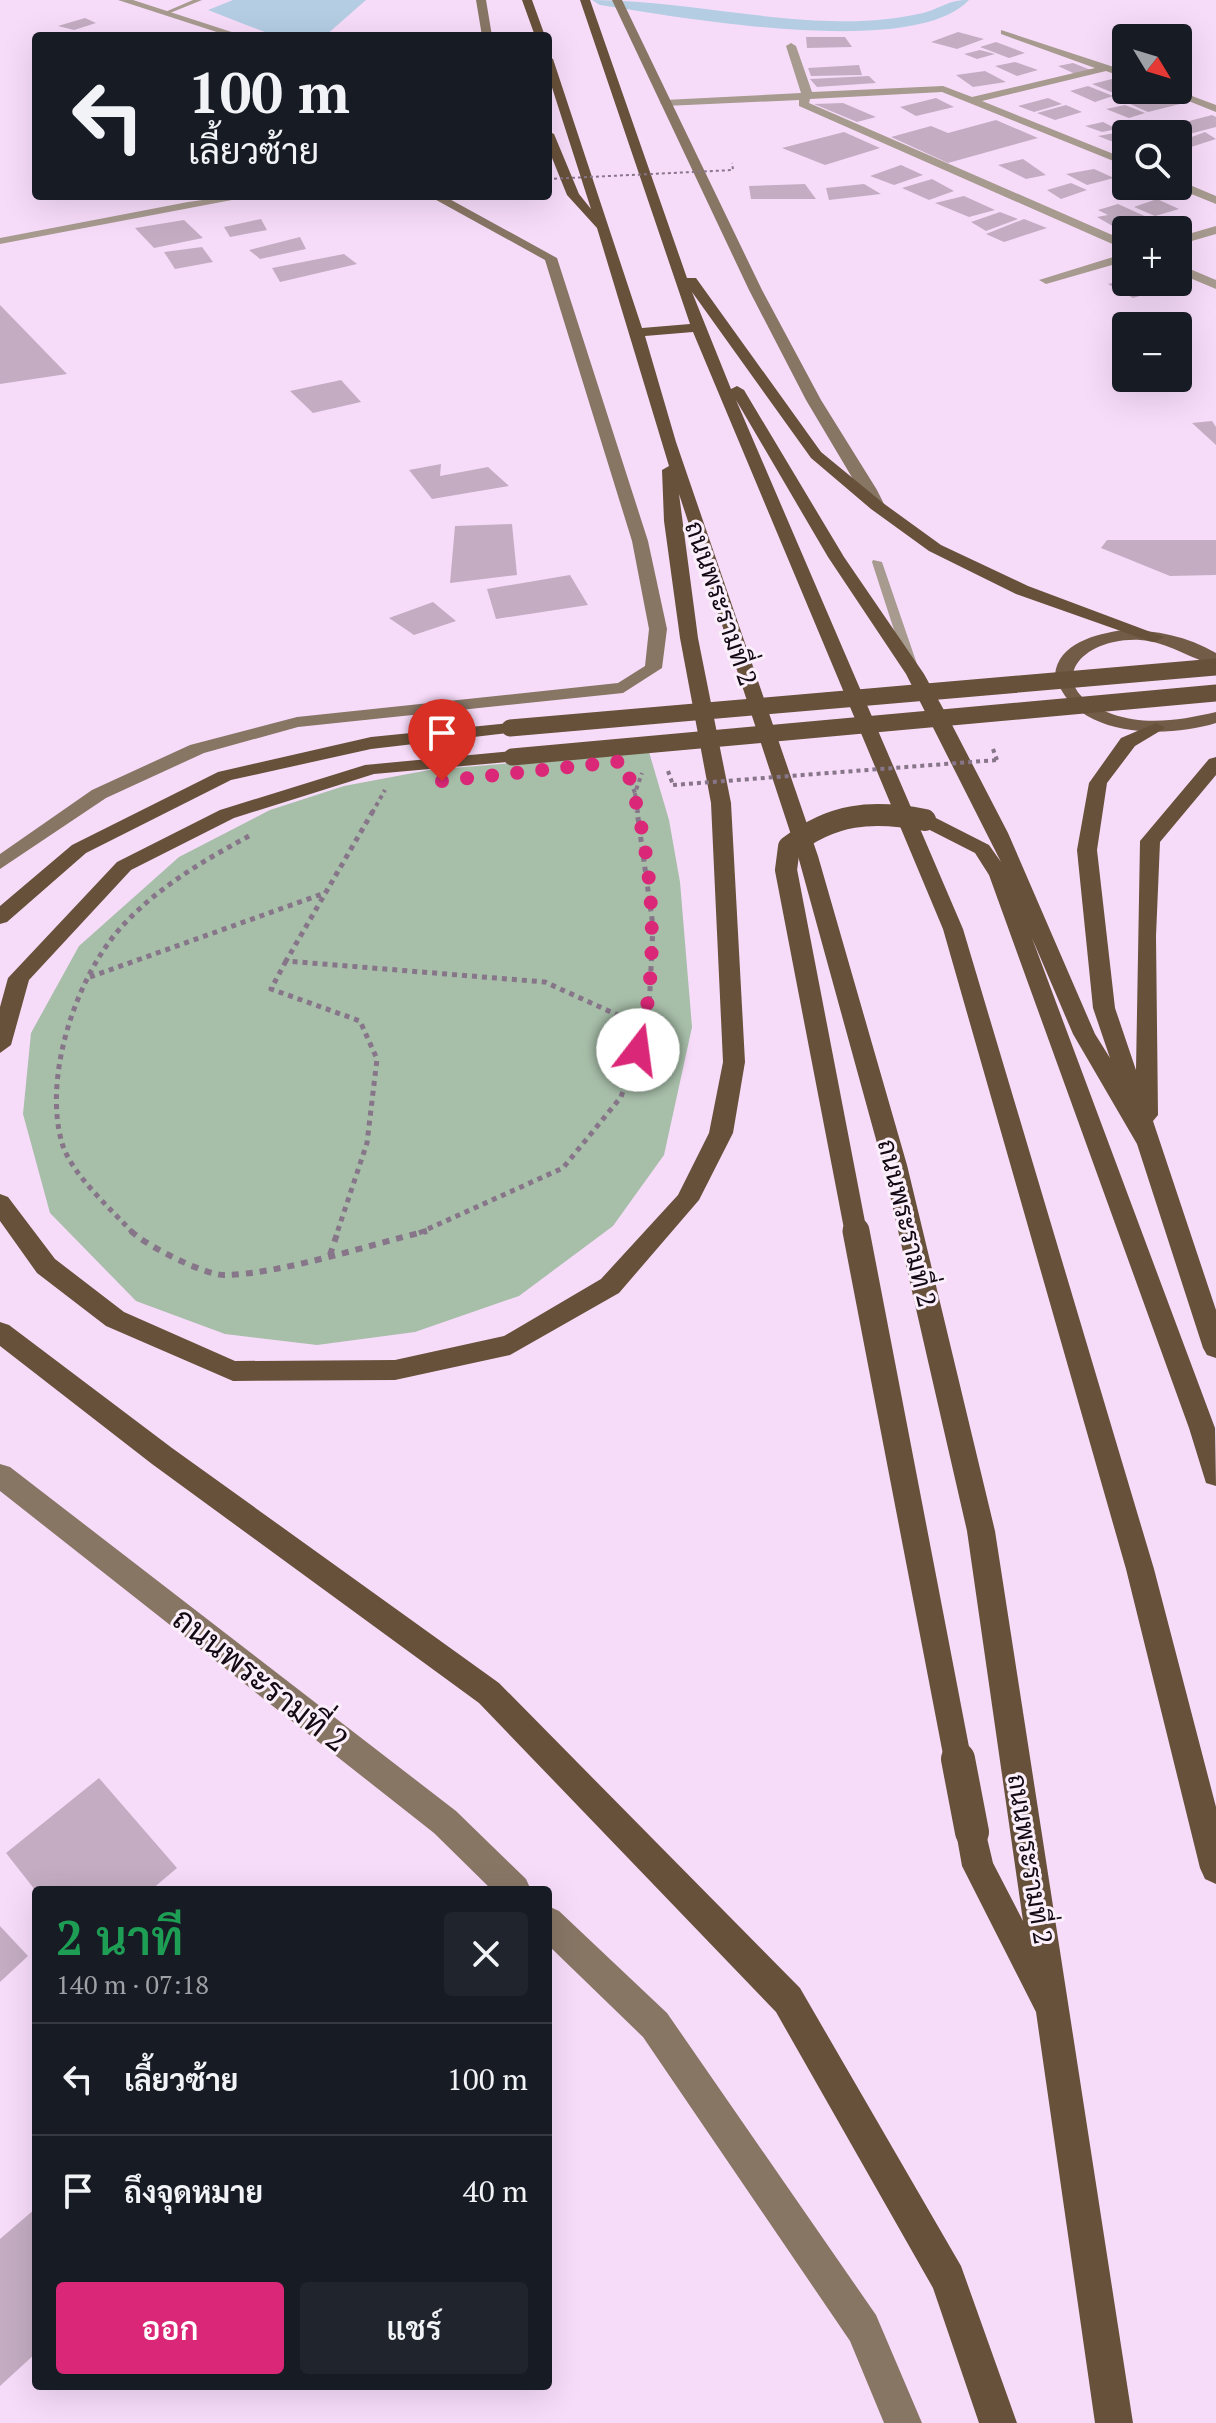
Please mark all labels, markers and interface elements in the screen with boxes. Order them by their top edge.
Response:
north arrow [1112,24,1192,104]
map controls [1112,24,1192,392]
text: 100 m [188,55,350,129]
icon: left [56,64,160,168]
button: search [1112,120,1192,200]
text: เลี้ยวซ้าย [188,127,319,174]
button: + [1112,216,1192,296]
button: − [1112,312,1192,392]
street label: ถนนพระรามที่ 2 [678,515,770,690]
pin [408,699,476,781]
icon: arrive [420,711,464,755]
position arrow [596,1008,680,1092]
street label: ถนนพระรามที่ 2 [871,1135,949,1310]
street label: ถนนพระรามที่ 2 [165,1593,361,1761]
street label: ถนนพระรามที่ 2 [1001,1771,1065,1947]
text: 2 นาที [56,1905,183,1969]
button: close [444,1912,528,1996]
text: 140 m · 07:18 [56,1967,209,2001]
icon: left [56,2057,100,2101]
text: 100 m [447,2059,528,2099]
text: เลี้ยวซ้าย [124,2060,238,2100]
icon: arrive [56,2169,100,2213]
text: 40 m [463,2171,528,2211]
text: ถึงจุดหมาย [124,2172,263,2212]
button: ออก [56,2282,284,2374]
button: แชร์ [300,2282,528,2374]

